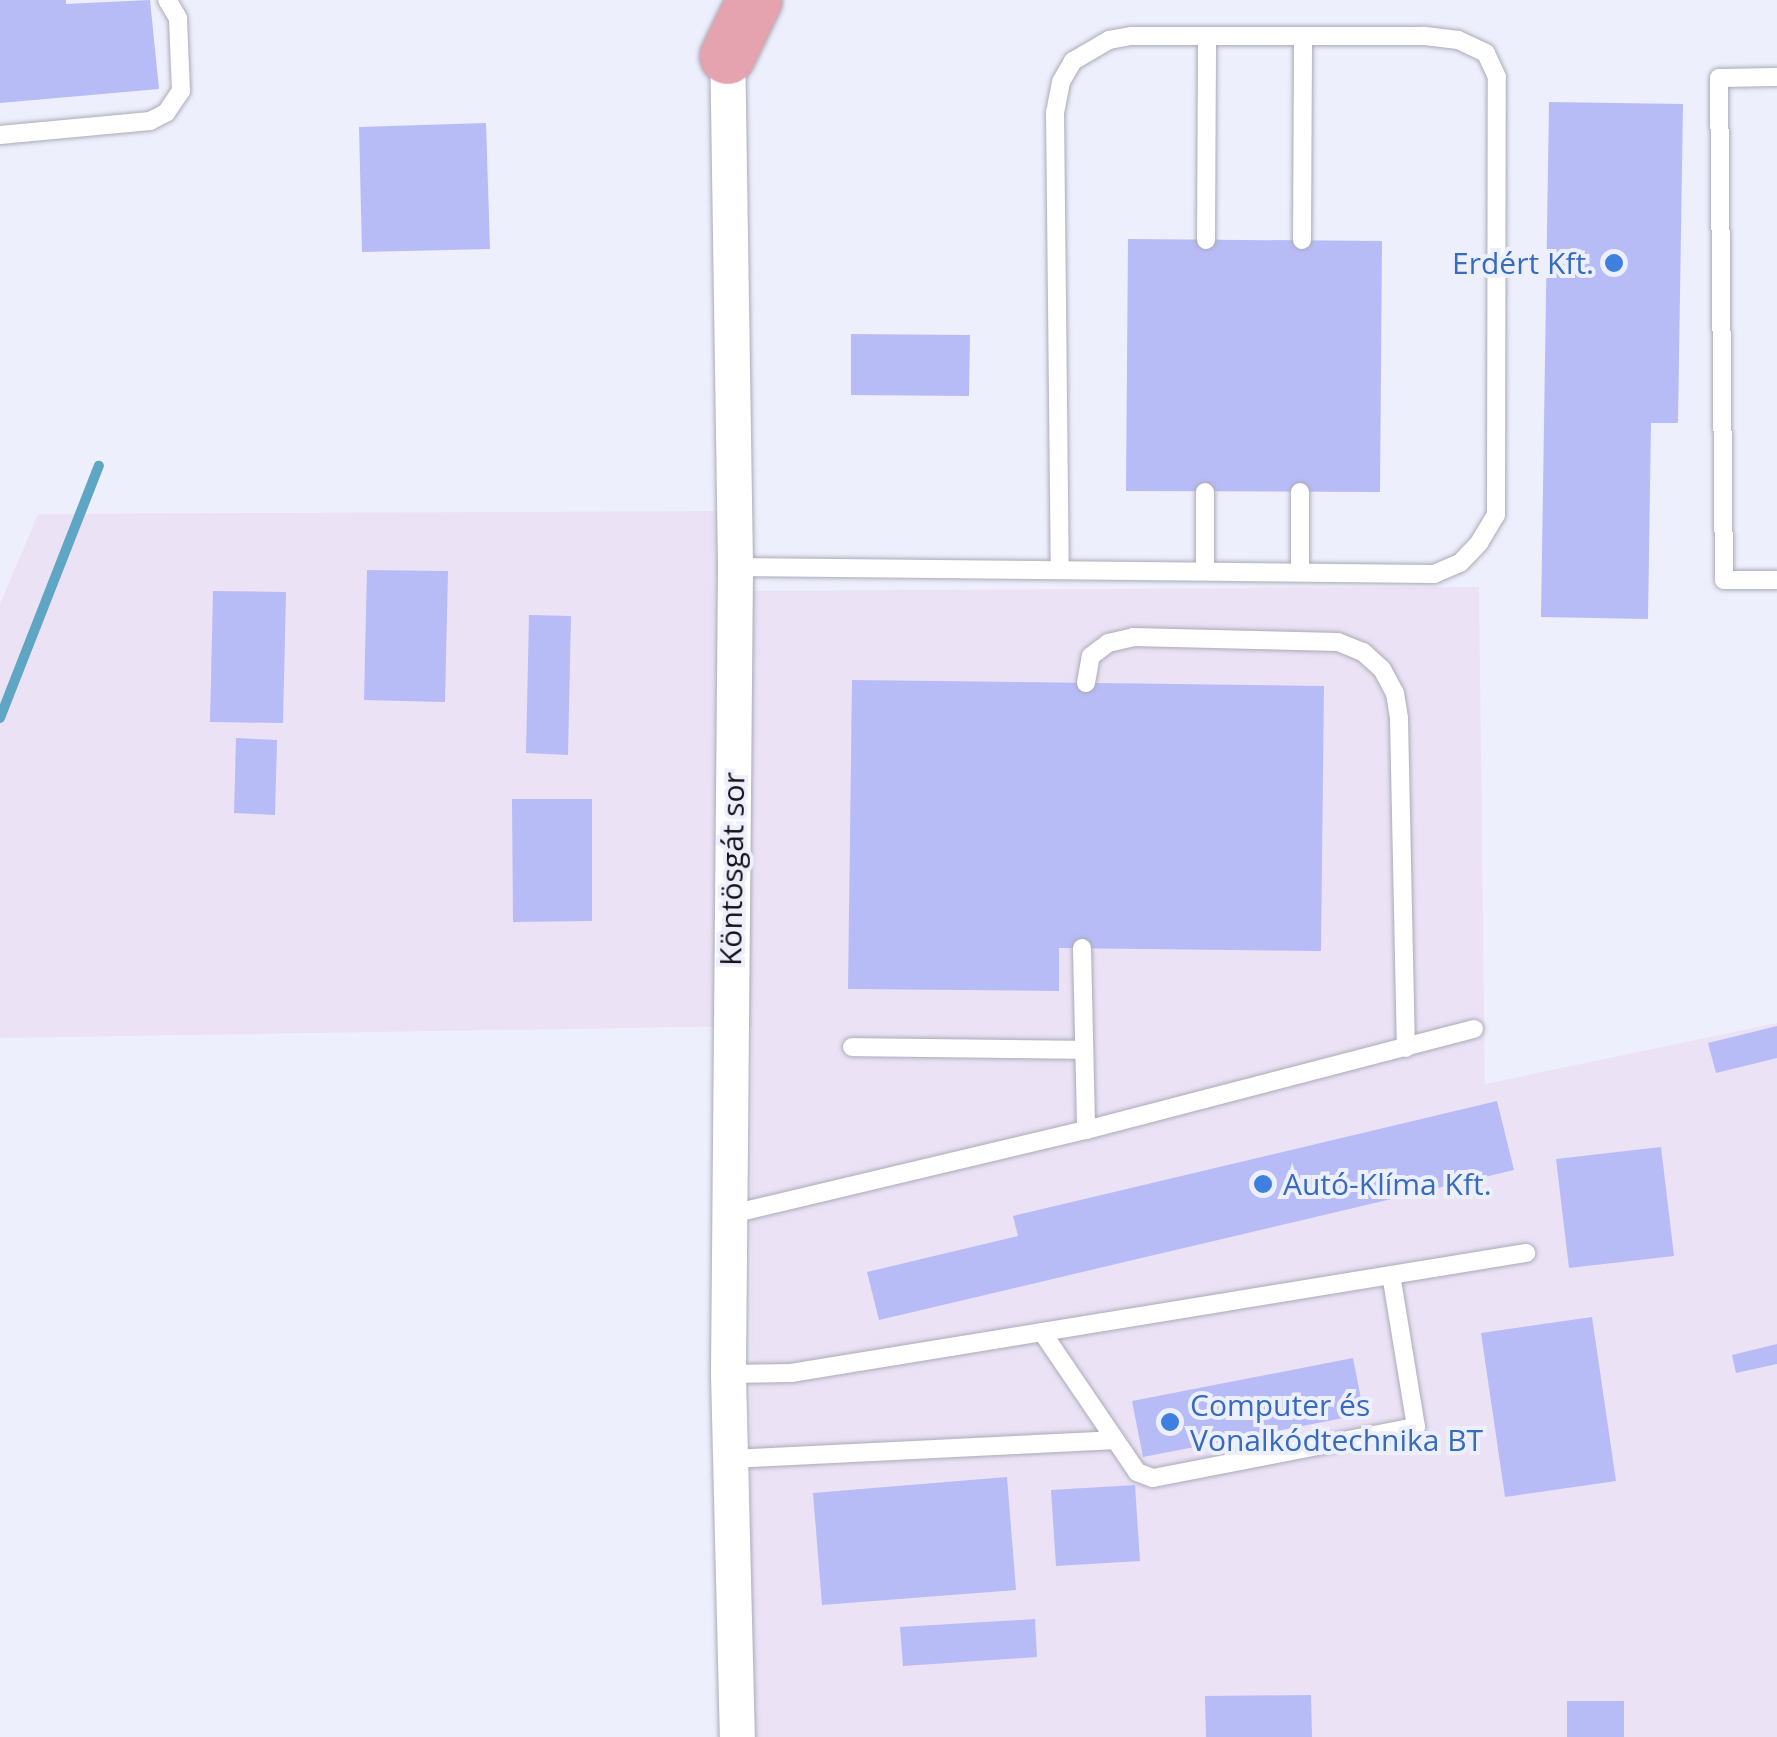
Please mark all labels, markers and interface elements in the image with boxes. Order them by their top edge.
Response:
place label: Erdért Kft. [1452,245,1594,281]
marker: Erdért Kft. [1603,252,1625,274]
street label: Köntösgát sor [712,772,752,966]
place label: Autó-Klíma Kft. [1283,1166,1492,1202]
marker: Autó-Klíma Kft. [1252,1173,1274,1195]
place label: Computer és Vonalkódtechnika BT [1190,1387,1483,1458]
marker: Computer és Vonalkódtechnika BT [1159,1411,1181,1433]

